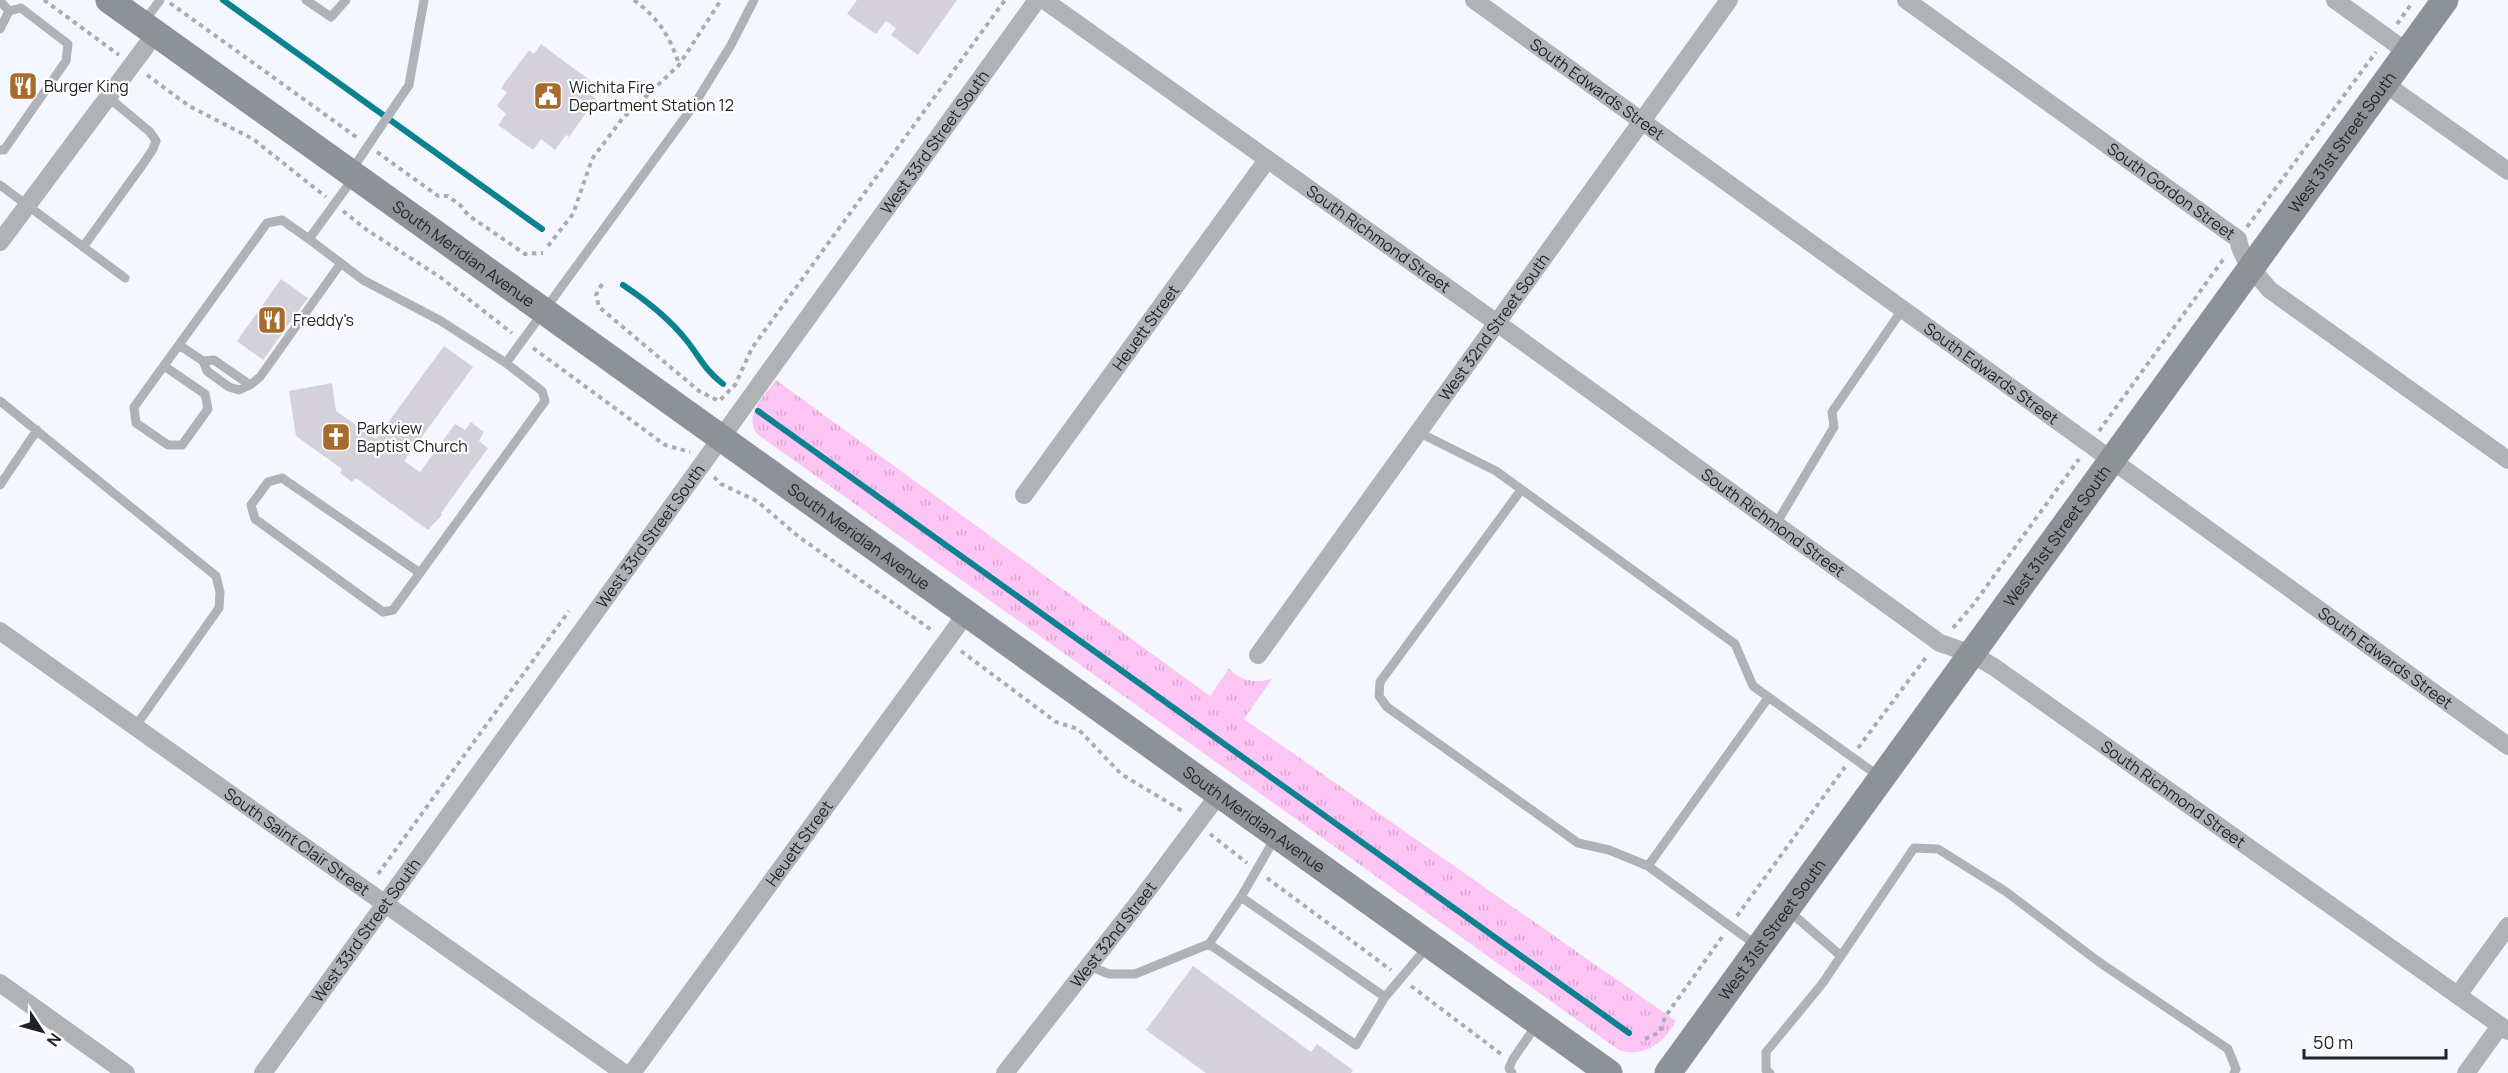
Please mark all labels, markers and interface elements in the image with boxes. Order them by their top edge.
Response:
street label: South Edwards Street [1526,33,1669,145]
street label: West 33rd Street South [875,66,994,218]
street label: West 31st Street South [2283,67,2401,218]
restaurant icon: Burger King [7,70,39,102]
place label: Burger King [44,75,129,97]
place label: Wichita Fire Department Station 12 [569,76,734,116]
public building icon: Wichita Fire Department Station 12 [532,80,564,112]
street label: South Gordon Street [2103,137,2240,245]
street label: South Richmond Street [1302,180,1455,298]
street label: South Meridian Avenue [388,195,539,312]
street label: West 32nd Street South [1433,249,1554,405]
street label: Heuett Street [1107,280,1184,375]
restaurant icon: Freddy's [256,304,288,336]
place label: Freddy's [293,309,354,331]
street label: South Edwards Street [1920,317,2063,429]
place label: Parkview Baptist Church [357,417,468,457]
church icon: Parkview Baptist Church [320,421,352,453]
street label: West 33rd Street South [591,460,710,612]
street label: West 31st Street South [1998,461,2115,611]
street label: South Richmond Street [1697,463,1849,582]
street label: South Meridian Avenue [783,478,934,595]
street label: South Edwards Street [2314,602,2457,714]
street label: South Richmond Street [2097,735,2250,853]
street label: South Meridian Avenue [1179,761,1330,878]
street label: South Saint Clair Street [220,782,374,901]
street label: Heuett Street [760,796,838,891]
street label: West 33rd Street South [307,854,425,1007]
street label: West 31st Street South [1713,855,1830,1005]
street label: West 32nd Street [1065,877,1161,992]
north arrow [12,1001,72,1061]
scale bar [2304,1022,2446,1060]
text: N [42,1029,66,1051]
text: 50 m [2313,1030,2353,1054]

